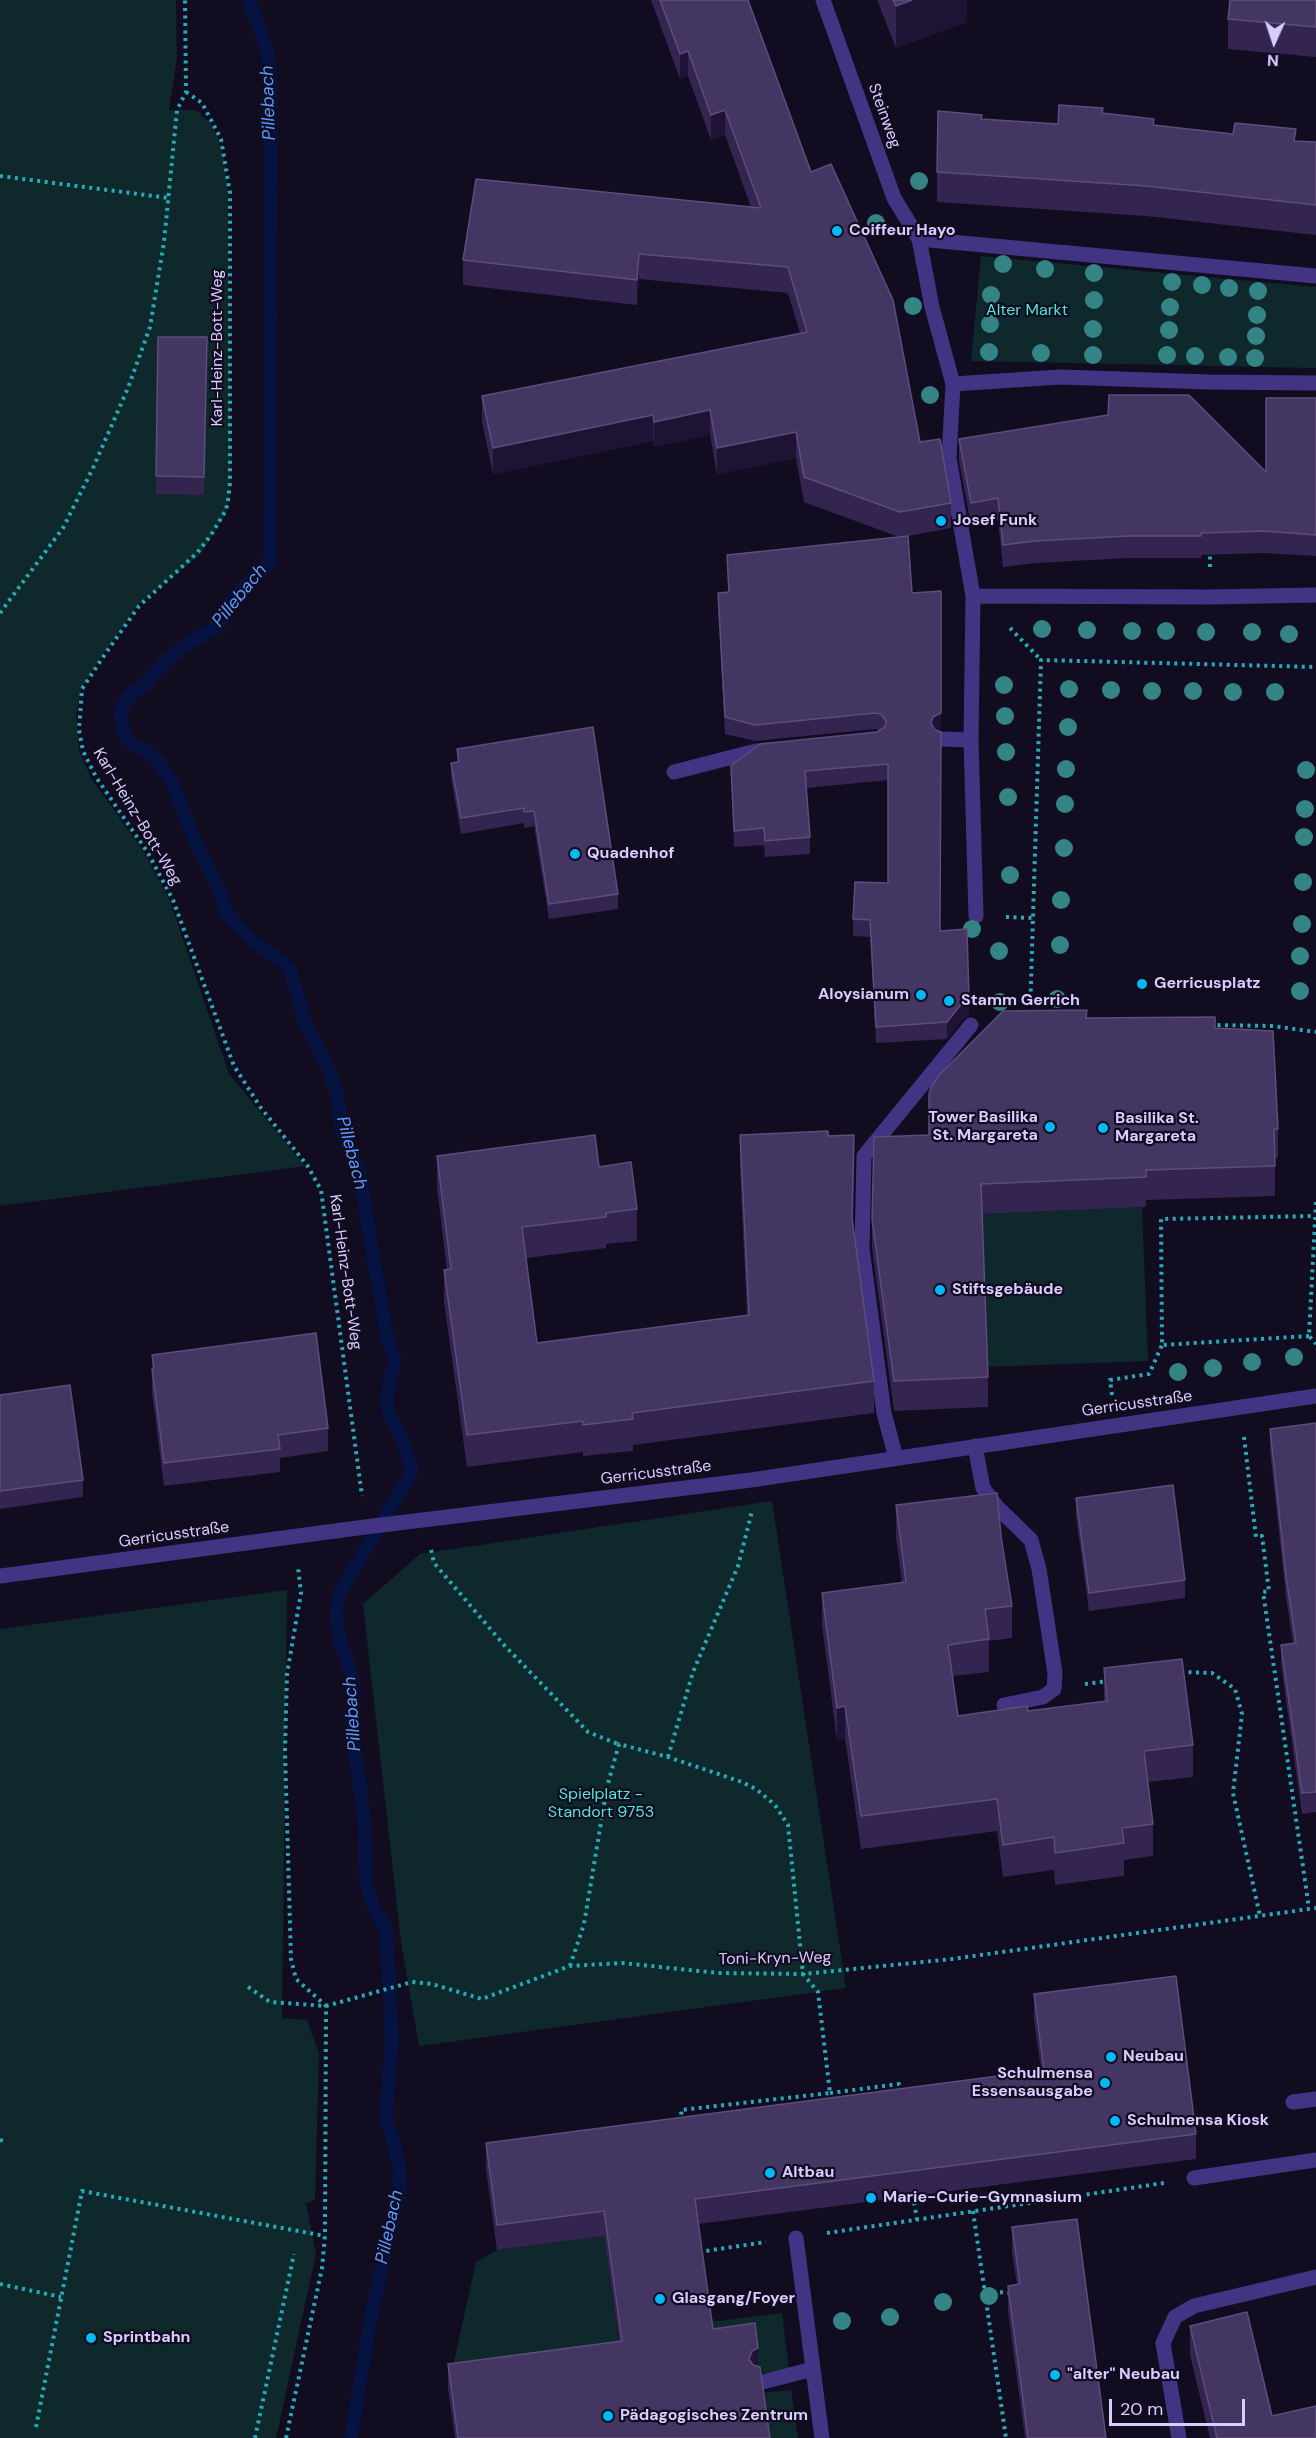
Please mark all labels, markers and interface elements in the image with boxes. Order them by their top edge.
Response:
north arrow [1244,12,1304,72]
text: N [1267,50,1279,71]
water label: Pillebach [257,65,281,141]
street label: Steinweg [863,81,905,151]
place label: Coiffeur Hayo [849,221,956,241]
marker: Coiffeur Hayo [830,224,844,238]
street label: Karl-Heinz-Bott-Weg [208,270,228,426]
park label: Alter Markt [986,301,1068,321]
place label: Josef Funk [953,511,1037,531]
marker: Josef Funk [934,514,948,528]
water label: Pillebach [208,560,272,632]
street label: Karl-Heinz-Bott-Weg [88,745,186,889]
place label: Quadenhof [587,844,674,864]
marker: Quadenhof [568,847,582,861]
place label: Gerricusplatz [1154,974,1260,994]
marker: Gerricusplatz [1135,977,1149,991]
place label: Aloysianum [818,985,909,1005]
marker: Aloysianum [914,988,928,1002]
place label: Stamm Gerrich [961,991,1080,1011]
marker: Stamm Gerrich [942,994,956,1008]
place label: Tower Basilika St. Margareta [928,1108,1038,1146]
place label: Basilika St. Margareta [1115,1109,1199,1147]
water label: Pillebach [331,1114,371,1192]
marker: Tower Basilika St. Margareta [1043,1120,1057,1134]
marker: Basilika St. Margareta [1096,1121,1110,1135]
street label: Karl-Heinz-Bott-Weg [325,1193,365,1351]
place label: Stiftsgebäude [952,1280,1063,1300]
marker: Stiftsgebäude [933,1283,947,1297]
street label: Gerricusstraße [1081,1387,1193,1421]
street label: Gerricusstraße [600,1457,712,1489]
street label: Gerricusstraße [118,1518,230,1552]
water label: Pillebach [340,1676,366,1752]
park label: Spielplatz - Standort 9753 [548,1785,654,1823]
street label: Toni-Kryn-Weg [718,1948,832,1970]
place label: Neubau [1123,2047,1184,2067]
marker: Neubau [1104,2050,1118,2064]
place label: Schulmensa Essensausgabe [972,2064,1093,2102]
marker: Schulmensa Essensausgabe [1098,2076,1112,2090]
place label: Schulmensa Kiosk [1127,2111,1269,2131]
marker: Schulmensa Kiosk [1108,2114,1122,2128]
place label: Altbau [782,2163,834,2183]
marker: Altbau [763,2166,777,2180]
water label: Pillebach [372,2188,408,2266]
place label: Marie-Curie-Gymnasium [883,2188,1082,2208]
marker: Marie-Curie-Gymnasium [864,2191,878,2205]
place label: Glasgang/Foyer [672,2289,795,2309]
marker: Glasgang/Foyer [653,2292,667,2306]
place label: Sprintbahn [103,2328,190,2348]
marker: Sprintbahn [84,2331,98,2345]
place label: "alter" Neubau [1067,2365,1180,2385]
marker: "alter" Neubau [1048,2368,1062,2382]
scale bar [1112,2387,1248,2425]
text: 20 m [1120,2397,1163,2421]
place label: Pädagogisches Zentrum [620,2406,808,2426]
marker: Pädagogisches Zentrum [601,2409,615,2423]

